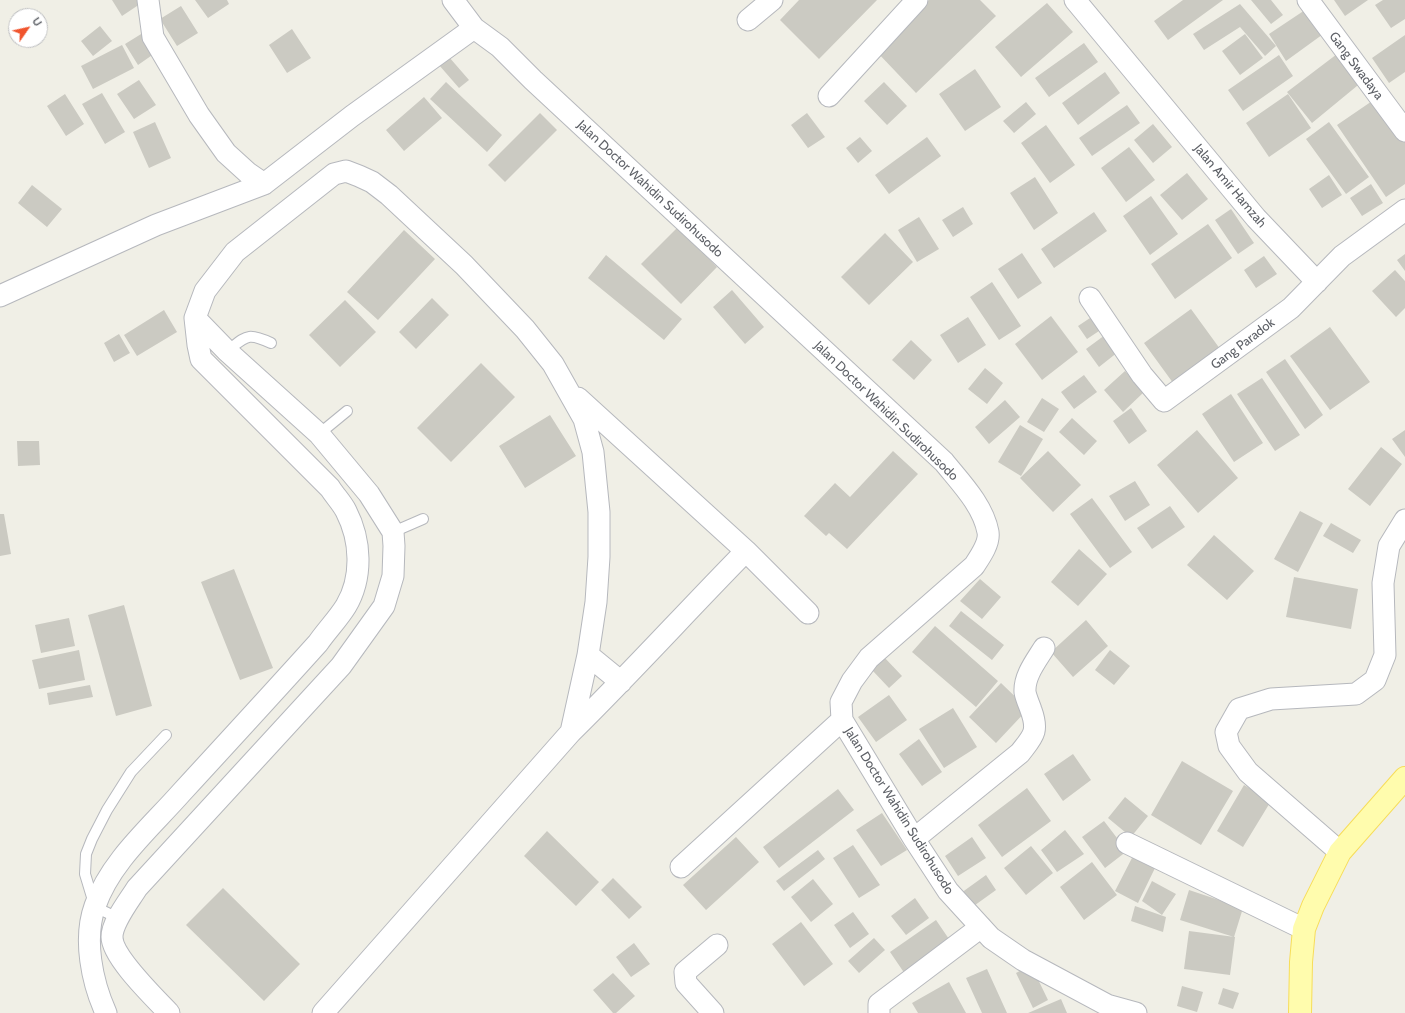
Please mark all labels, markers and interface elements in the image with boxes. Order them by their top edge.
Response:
north arrow [8,8,48,48]
text: U [29,15,45,29]
street label: Gang Swadaya [1326,29,1386,103]
street label: Jalan Doctor Wahidin Sudirohusodo [574,117,726,261]
street label: Jalan Amir Hamzah [1191,141,1269,231]
street label: Gang Paradok [1208,315,1278,373]
street label: Jalan Doctor Wahidin Sudirohusodo [811,338,961,484]
street label: Jalan Doctor Wahidin Sudirohusodo [841,725,957,897]

